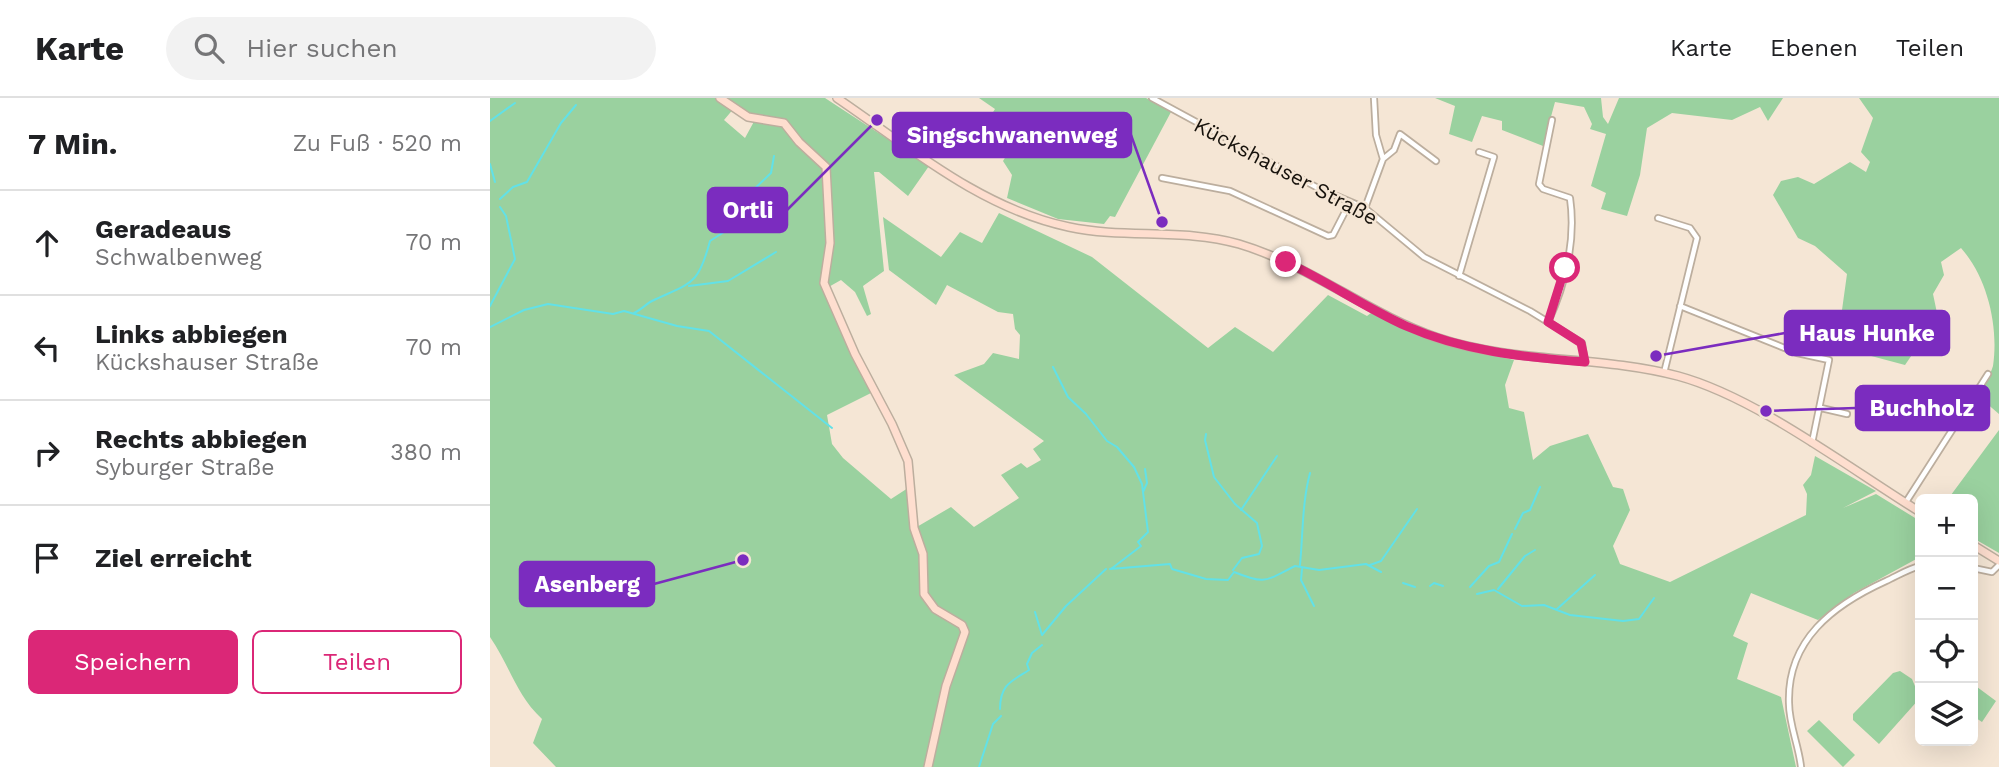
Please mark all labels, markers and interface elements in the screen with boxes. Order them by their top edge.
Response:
search box [166,17,656,80]
text: Karte [35,29,124,68]
icon: search [190,29,228,67]
text: Hier suchen [246,33,398,63]
text: Karte [1670,34,1732,62]
text: Ebenen [1770,34,1858,62]
text: Teilen [1896,34,1964,62]
street label: Kückshauser Straße [1190,112,1382,230]
callout: Singschwanenweg [893,113,1131,157]
text: Singschwanenweg [907,122,1117,149]
text: 7 Min. [28,126,117,161]
text: Zu Fuß · 520 m [293,130,462,157]
callout: Ortli [708,188,787,232]
text: Ortli [723,197,773,224]
text: Geradeaus [95,214,231,244]
icon: ahead [28,224,66,262]
text: 70 m [405,229,462,256]
text: Schwalbenweg [95,244,262,271]
route end [1270,246,1301,277]
route start [1549,252,1580,283]
callout: Haus Hunke [1785,311,1949,355]
text: Links abbiegen [95,319,288,349]
text: Haus Hunke [1799,320,1935,347]
icon: left [28,329,66,367]
text: 70 m [405,334,462,361]
text: Kückshauser Straße [95,349,319,376]
callout: Buchholz [1856,386,1989,430]
text: Buchholz [1870,395,1975,422]
text: Rechts abbiegen [95,424,307,454]
icon: right [28,434,66,472]
text: 380 m [390,439,462,466]
text: Syburger Straße [95,454,275,481]
map controls [1915,494,1978,746]
button: + [1915,494,1978,557]
icon: arrive [28,539,66,577]
text: Ziel erreicht [95,543,252,573]
button: − [1915,557,1978,620]
callout: Asenberg [520,562,654,606]
text: Asenberg [534,571,640,598]
button: locate [1915,620,1978,683]
button: Speichern [28,630,238,694]
button: Teilen [252,630,462,694]
button: layers [1915,683,1978,746]

